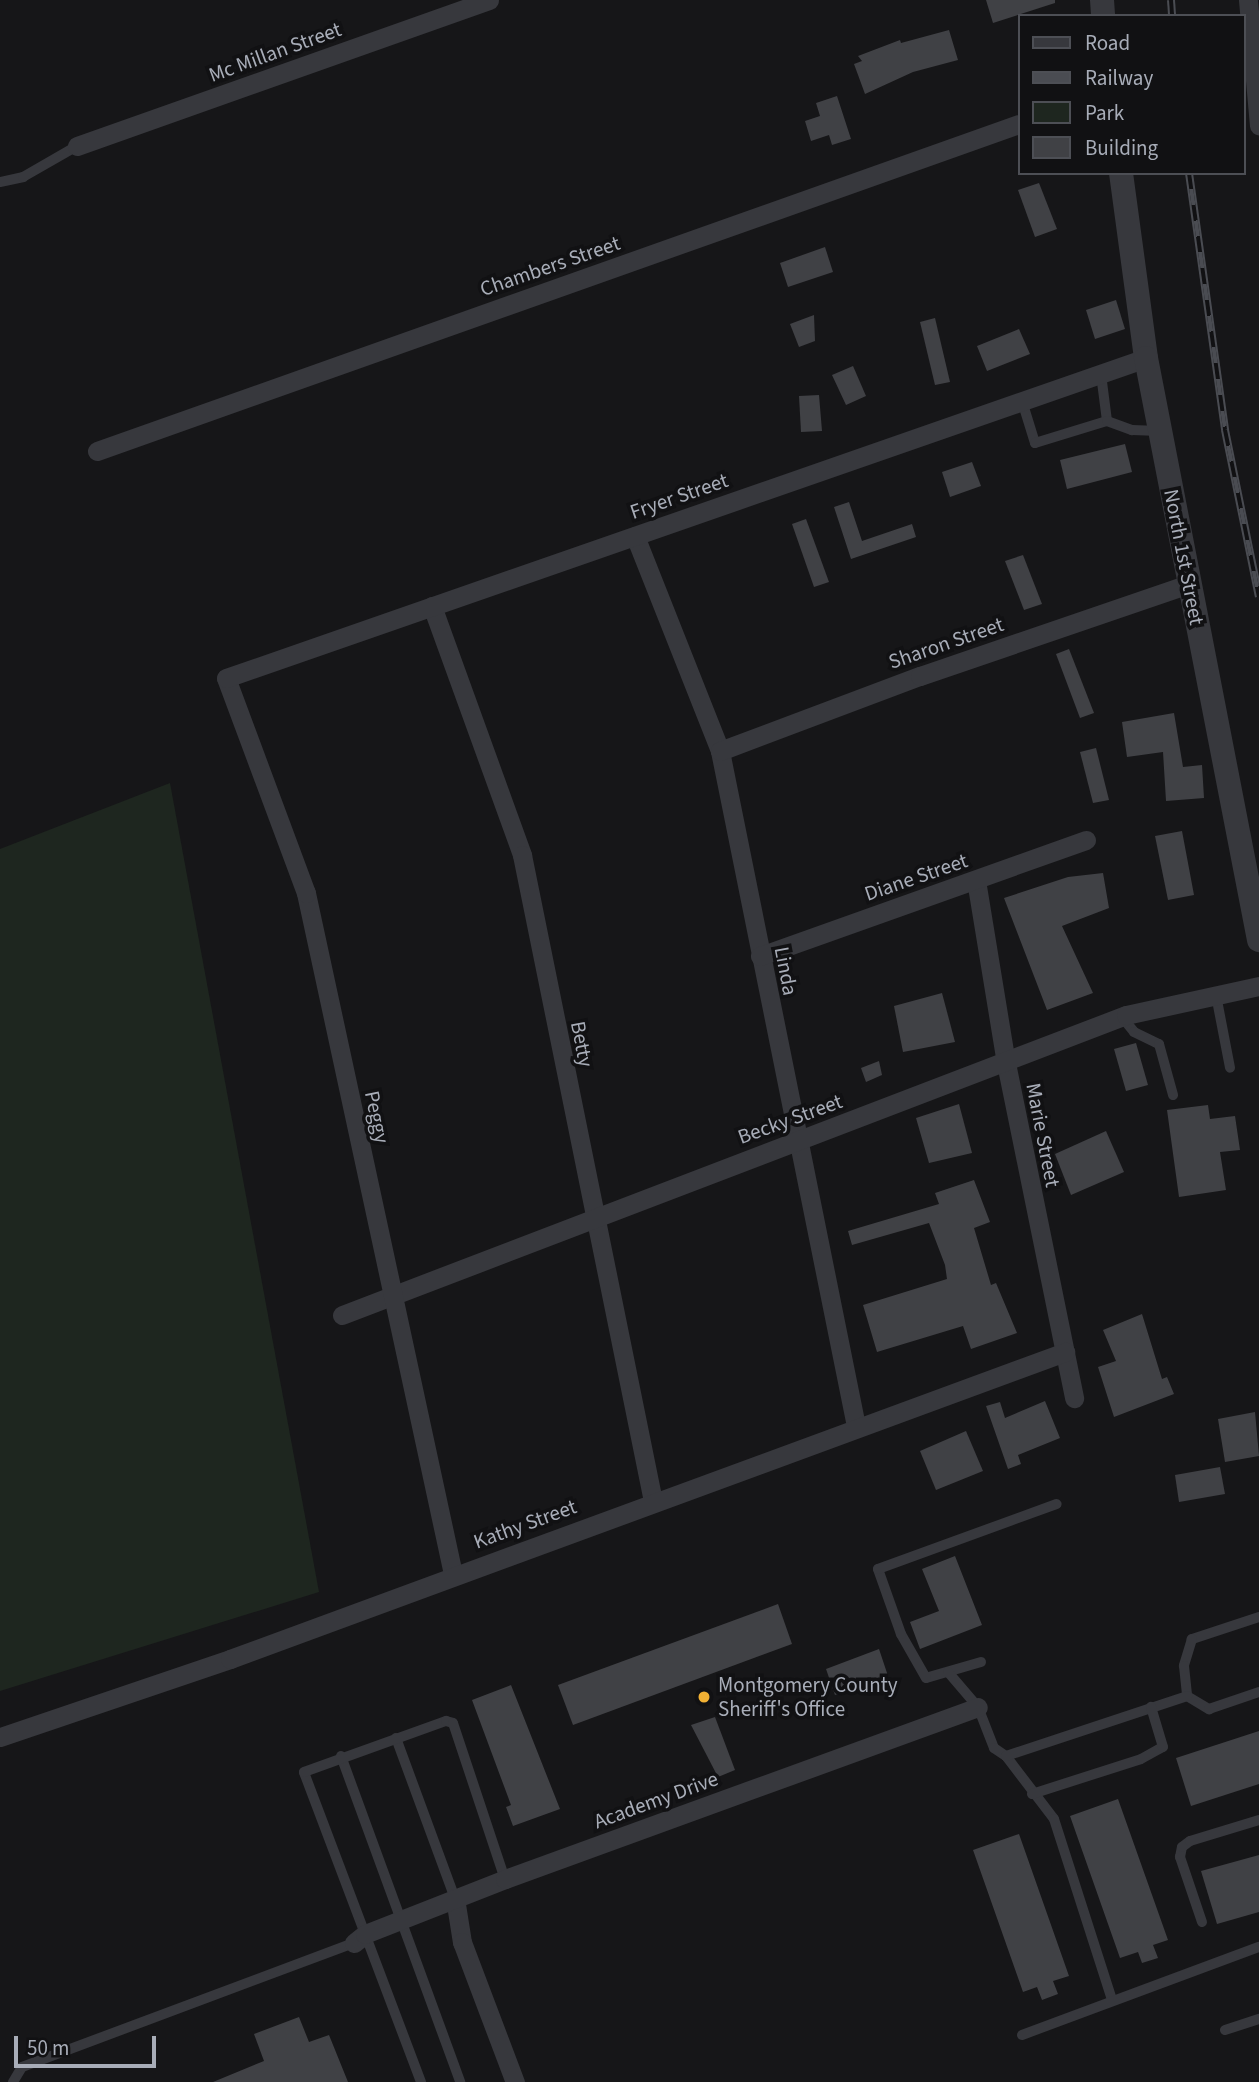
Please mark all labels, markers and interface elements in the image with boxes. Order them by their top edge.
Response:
legend [1018,14,1245,175]
street label: Mc Millan Street [205,16,345,88]
text: Road [1085,28,1130,58]
text: Railway [1085,63,1153,93]
text: Park [1085,98,1124,128]
text: Building [1085,133,1158,163]
street label: Chambers Street [477,230,623,302]
street label: Fryer Street [627,467,731,525]
street label: North 1st Street [1158,487,1210,627]
street label: Sharon Street [885,612,1007,674]
street label: Diane Street [861,848,971,906]
street label: Linda [769,944,803,998]
street label: Betty [565,1019,599,1069]
street label: Marie Street [1021,1081,1065,1189]
street label: Becky Street [734,1088,846,1150]
street label: Peggy [359,1089,395,1145]
street label: Kathy Street [470,1494,580,1554]
place label: Montgomery County Sheriff's Office [718,1672,898,1722]
marker: Montgomery County Sheriff's Office [696,1689,712,1705]
street label: Academy Drive [590,1766,722,1834]
scale bar [18,2022,159,2066]
text: 50 m [27,2033,69,2063]

